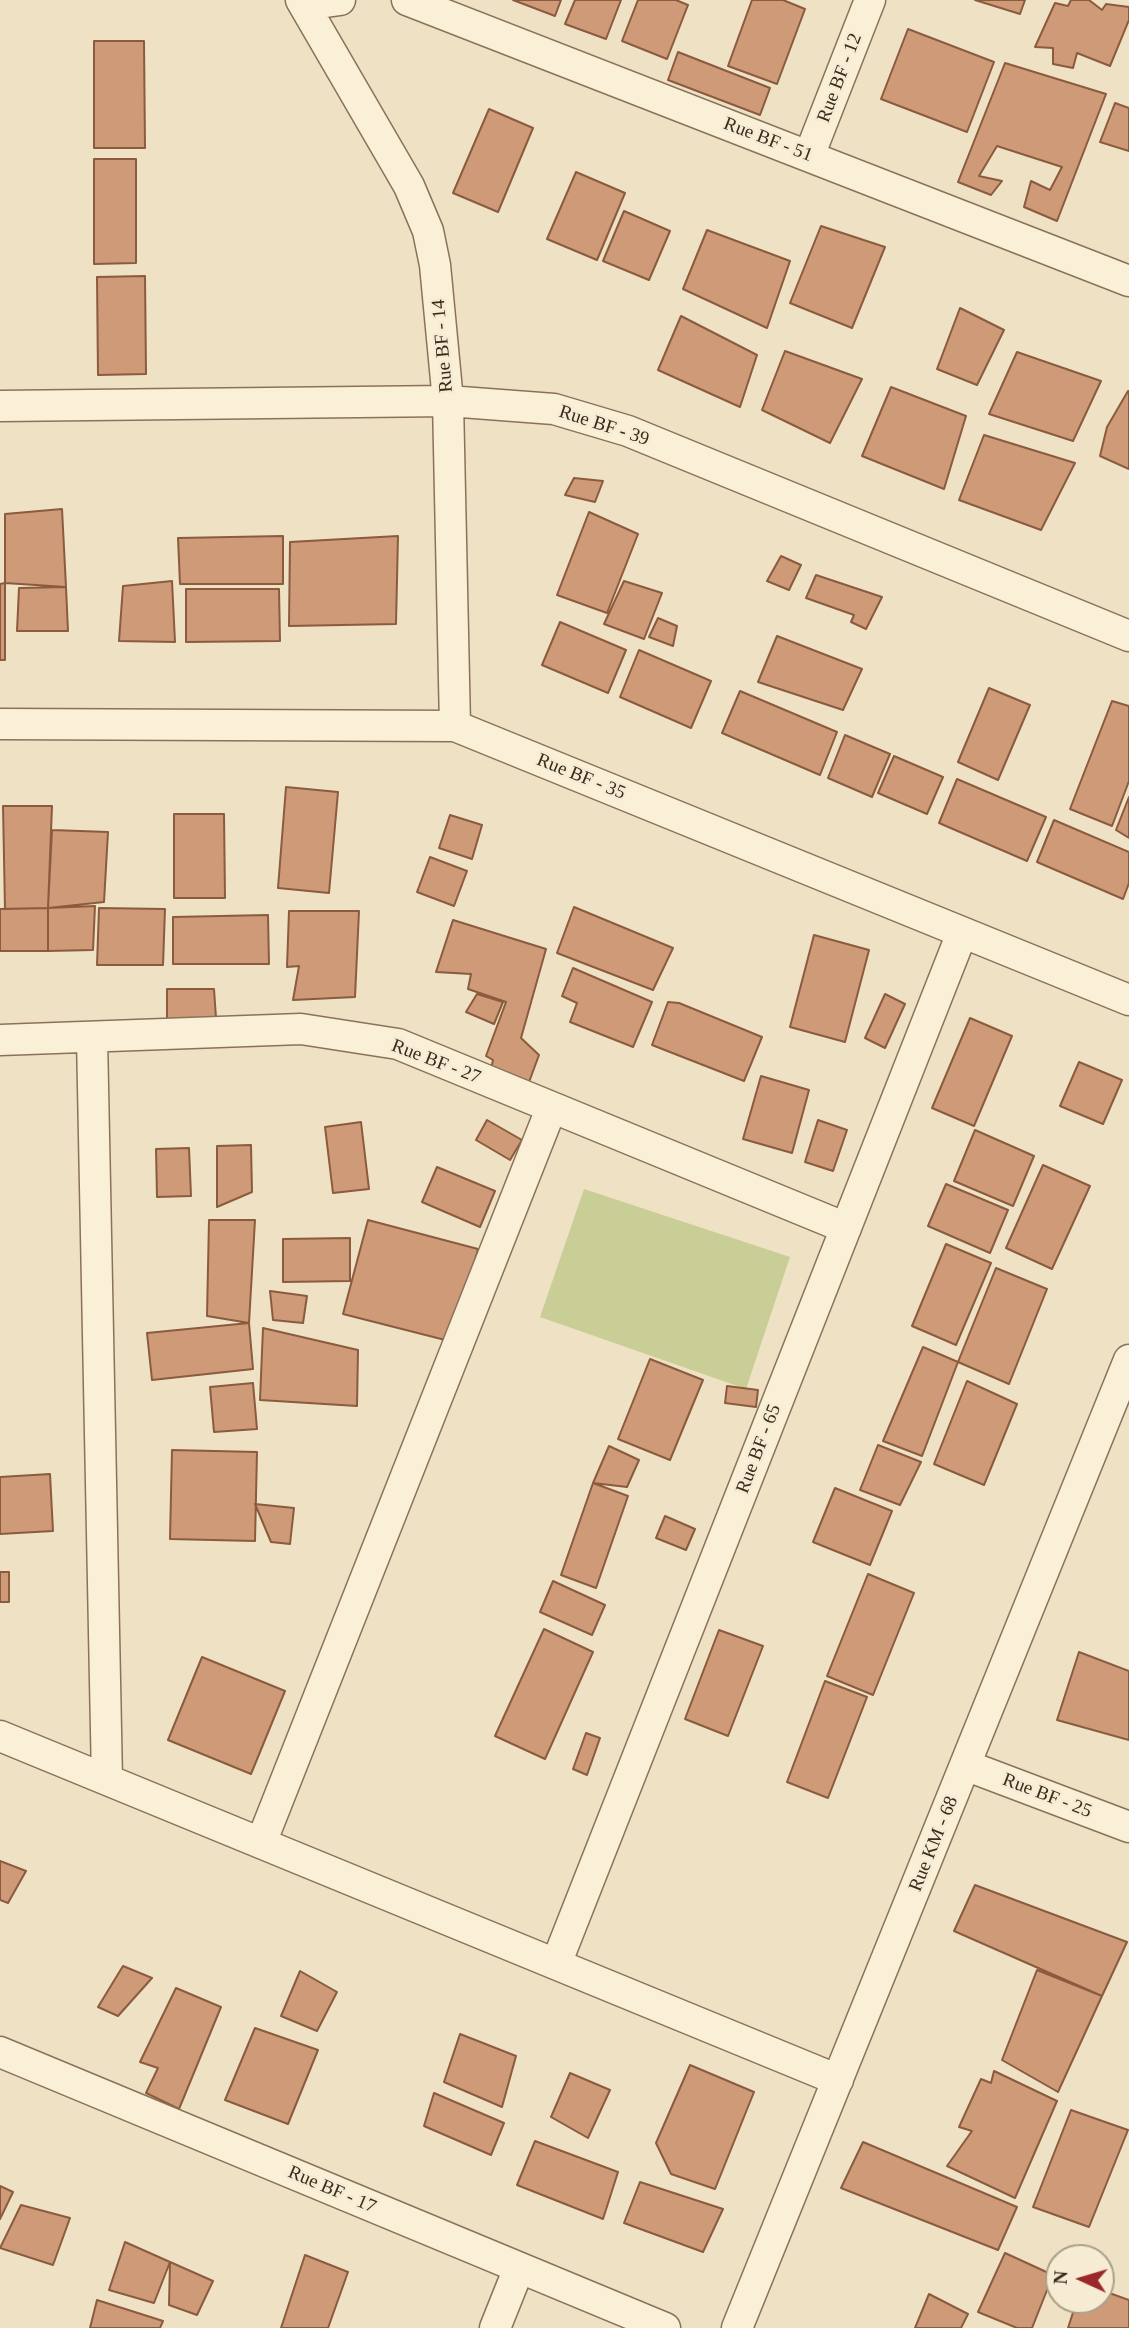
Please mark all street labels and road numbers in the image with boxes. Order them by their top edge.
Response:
street label: Rue BF - 12 [813,30,867,126]
street label: Rue BF - 51 [720,113,816,167]
street label: Rue BF - 14 [428,298,458,394]
street label: Rue BF - 39 [556,401,652,451]
street label: Rue BF - 35 [533,749,629,805]
street label: Rue BF - 27 [388,1035,484,1089]
street label: Rue BF - 65 [732,1401,786,1497]
street label: Rue BF - 25 [999,1769,1095,1823]
street label: Rue KM - 68 [905,1793,963,1895]
street label: Rue BF - 17 [285,2161,379,2219]

